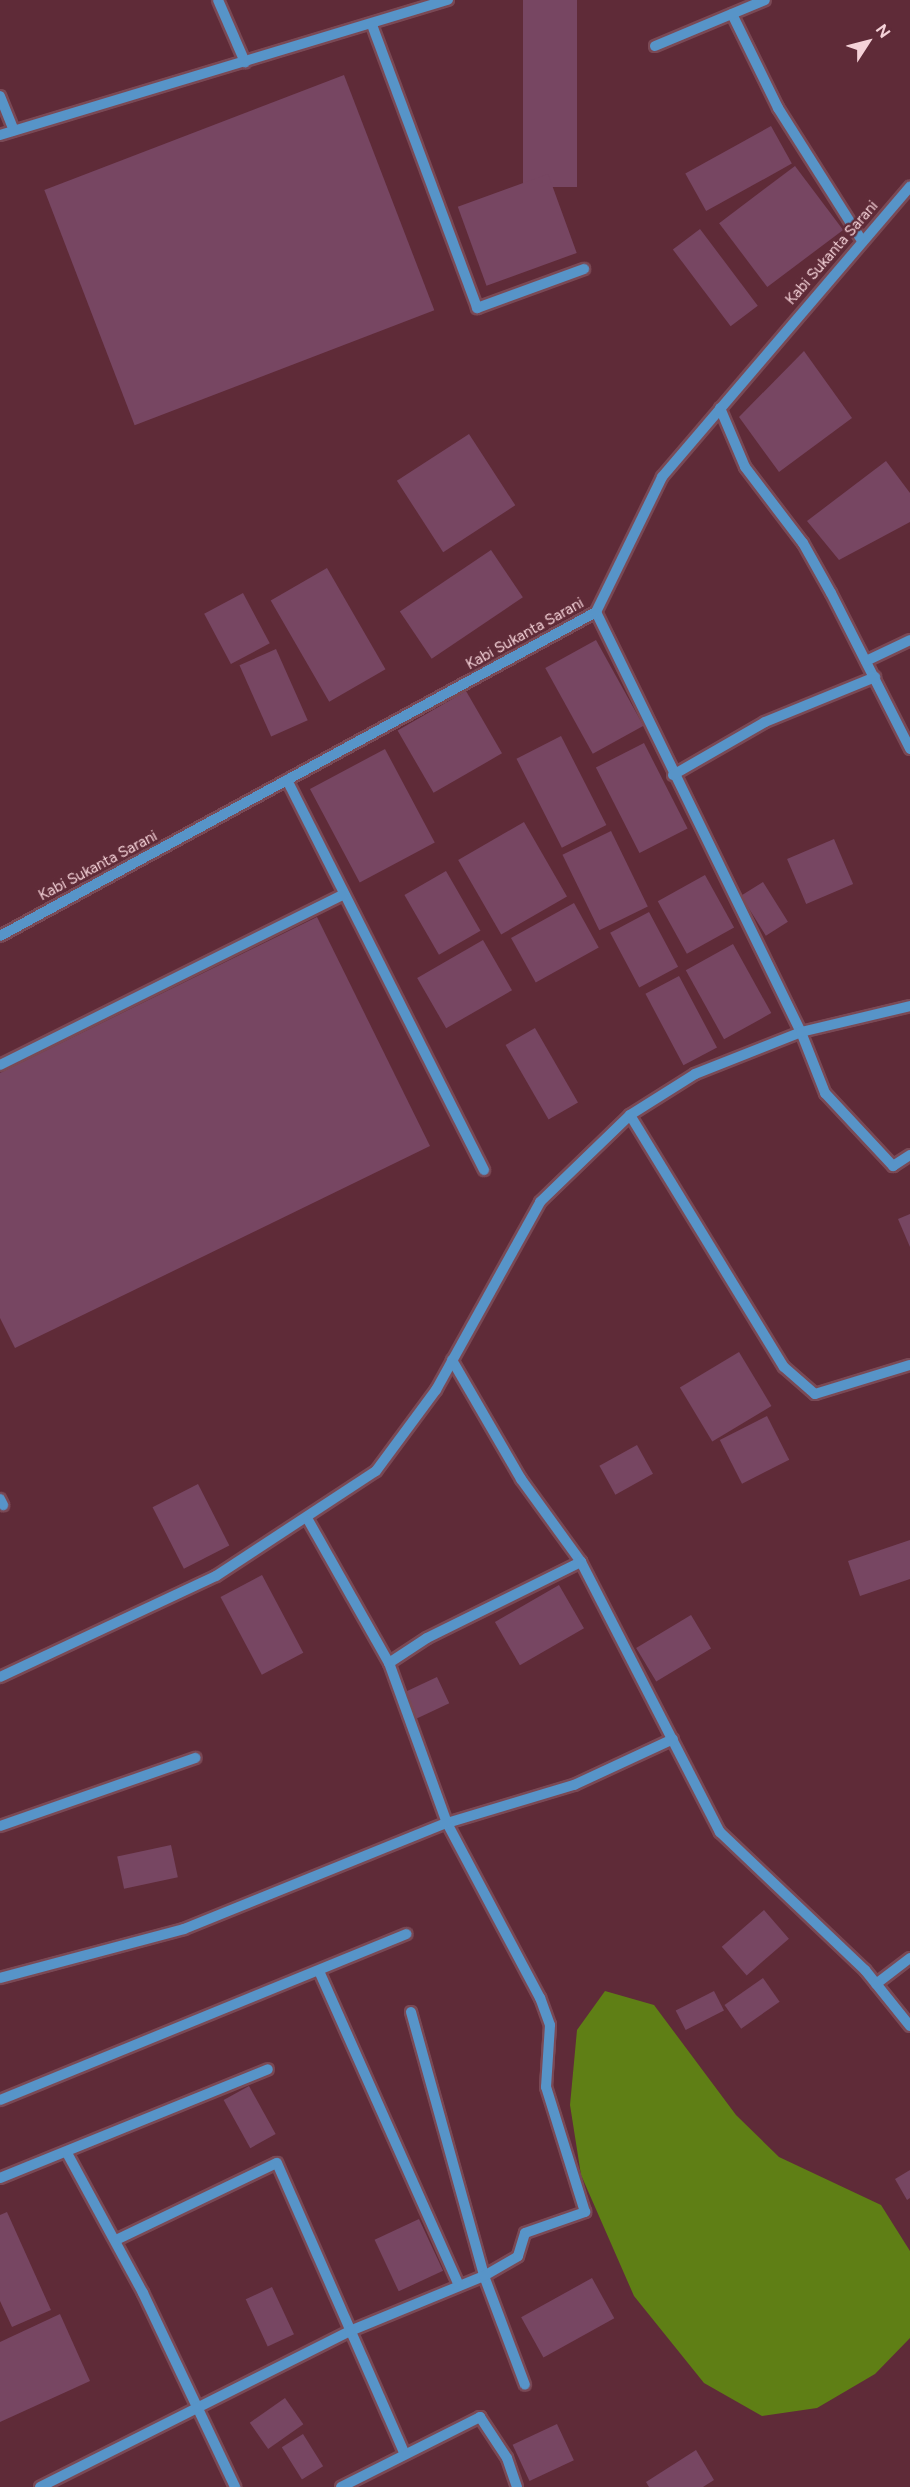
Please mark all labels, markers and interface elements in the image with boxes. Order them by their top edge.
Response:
north arrow [838,12,898,72]
text: N [872,21,894,42]
street label: Kabi Sukanta Sarani [782,197,882,309]
street label: Kabi Sukanta Sarani [463,594,587,674]
street label: Kabi Sukanta Sarani [36,827,160,905]

